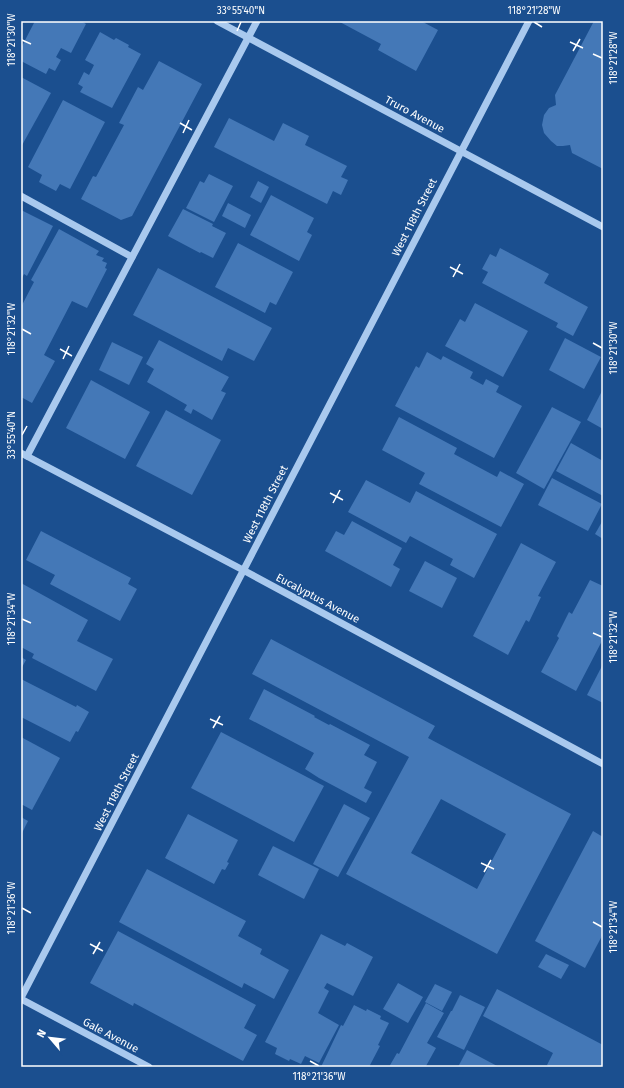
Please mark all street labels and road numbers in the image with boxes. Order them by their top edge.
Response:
street label: Truro Avenue [383,93,447,136]
street label: West 118th Street [389,176,440,258]
street label: West 118th Street [240,463,291,545]
street label: Eucalyptus Avenue [274,571,362,626]
street label: West 118th Street [91,751,142,833]
street label: Gale Avenue [81,1015,141,1056]

